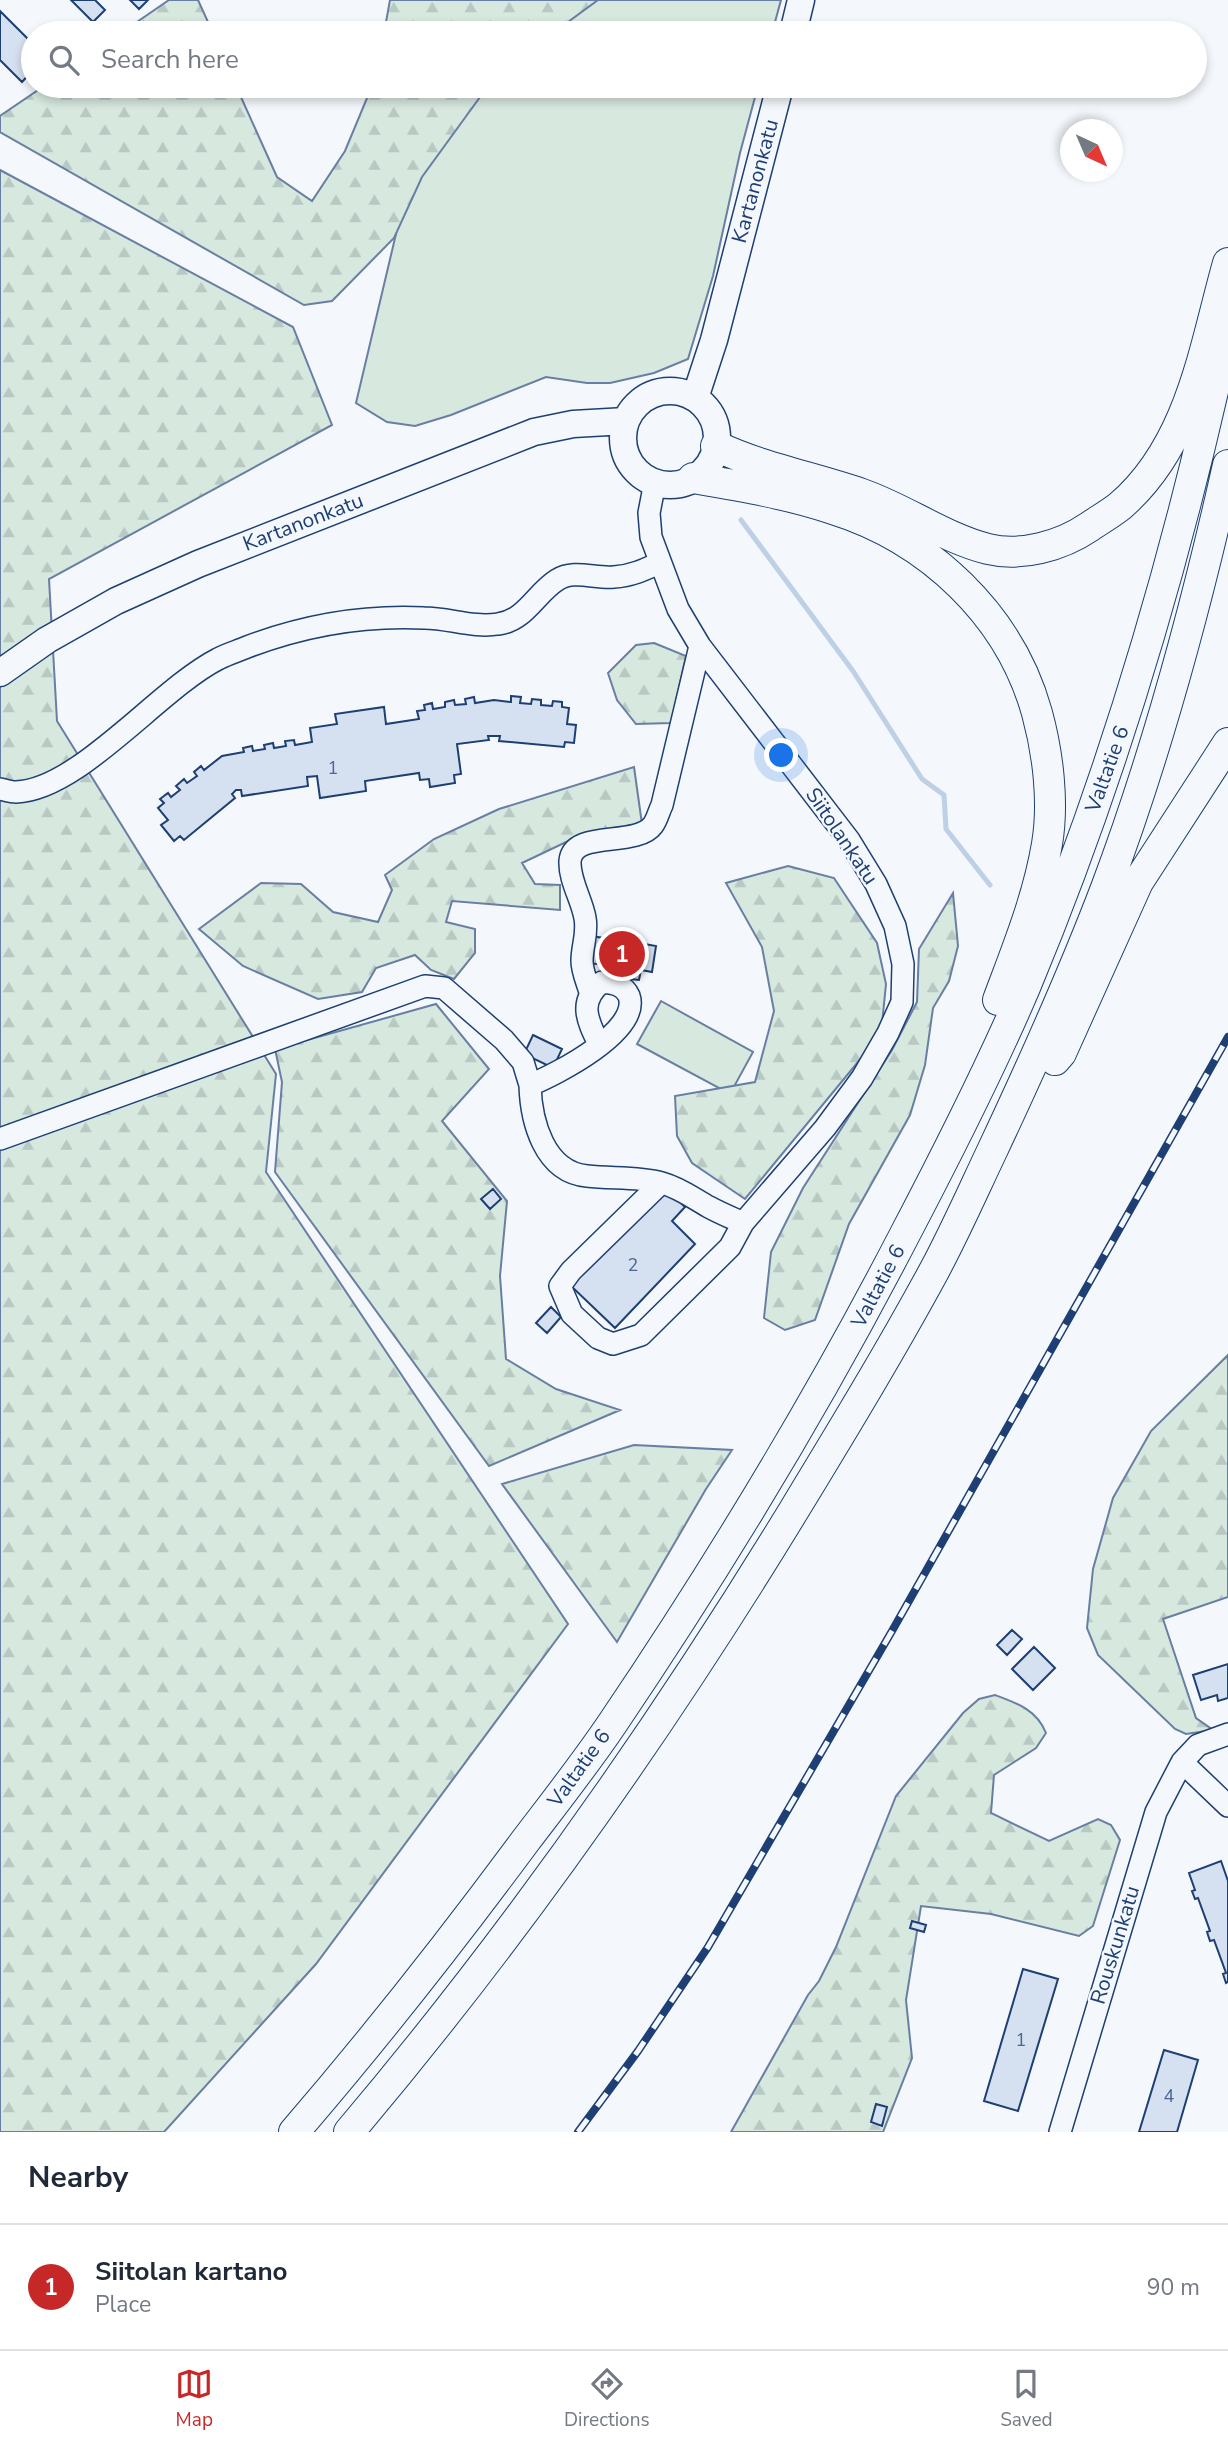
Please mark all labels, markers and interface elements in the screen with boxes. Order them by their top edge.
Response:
search box [21,21,1207,98]
icon: search [45,41,83,79]
text: Search here [101,42,239,77]
street label: Kartanonkatu [725,116,785,246]
north arrow [1060,119,1123,182]
street label: Kartanonkatu [239,486,367,558]
street label: Valtatie 6 [1078,722,1136,817]
your location [764,738,798,772]
house number: 1 [328,756,338,780]
street label: Siitolankatu [799,782,885,890]
pin: 1 [599,928,645,980]
street label: Valtatie 6 [844,1240,912,1333]
house number: 2 [628,1253,638,1277]
street label: Valtatie 6 [541,1723,617,1814]
street label: Rouskunkatu [1084,1882,1146,2008]
house number: 1 [1016,2028,1026,2052]
house number: 4 [1164,2084,1175,2108]
text: Nearby [28,2157,128,2198]
text: Siitolan kartano [95,2254,288,2289]
text: 1 [44,2272,58,2303]
text: 90 m [1147,2272,1200,2303]
text: Place [95,2289,151,2320]
tab: Map [175,2365,213,2433]
tab: Directions [564,2365,650,2433]
tab: Saved [1000,2365,1053,2433]

